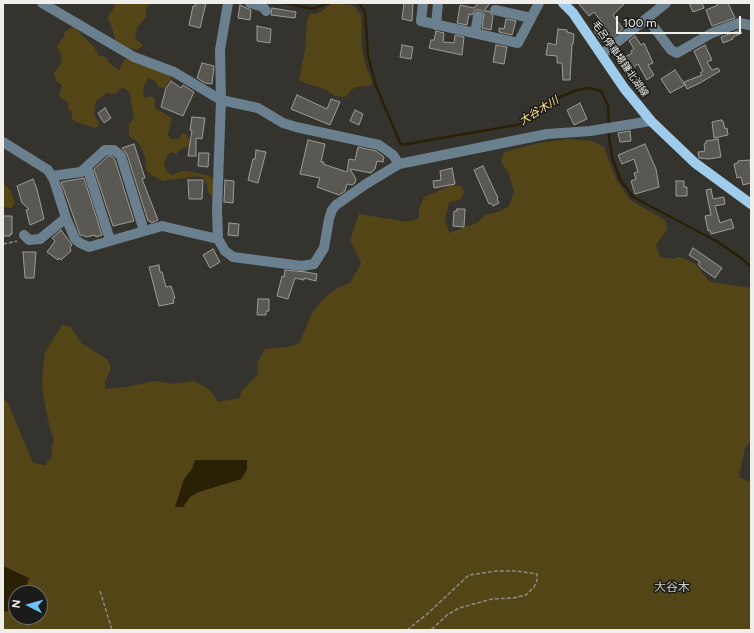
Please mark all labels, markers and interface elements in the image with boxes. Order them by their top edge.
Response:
scale bar [618,8,743,34]
text: 100 m [623,16,657,30]
street label: 毛呂停車場鎌北湖線 [589,19,651,99]
water label: 大谷木川 [517,94,561,128]
district label: 大谷木 [654,580,690,594]
north arrow [8,585,48,625]
text: N [10,599,23,609]

